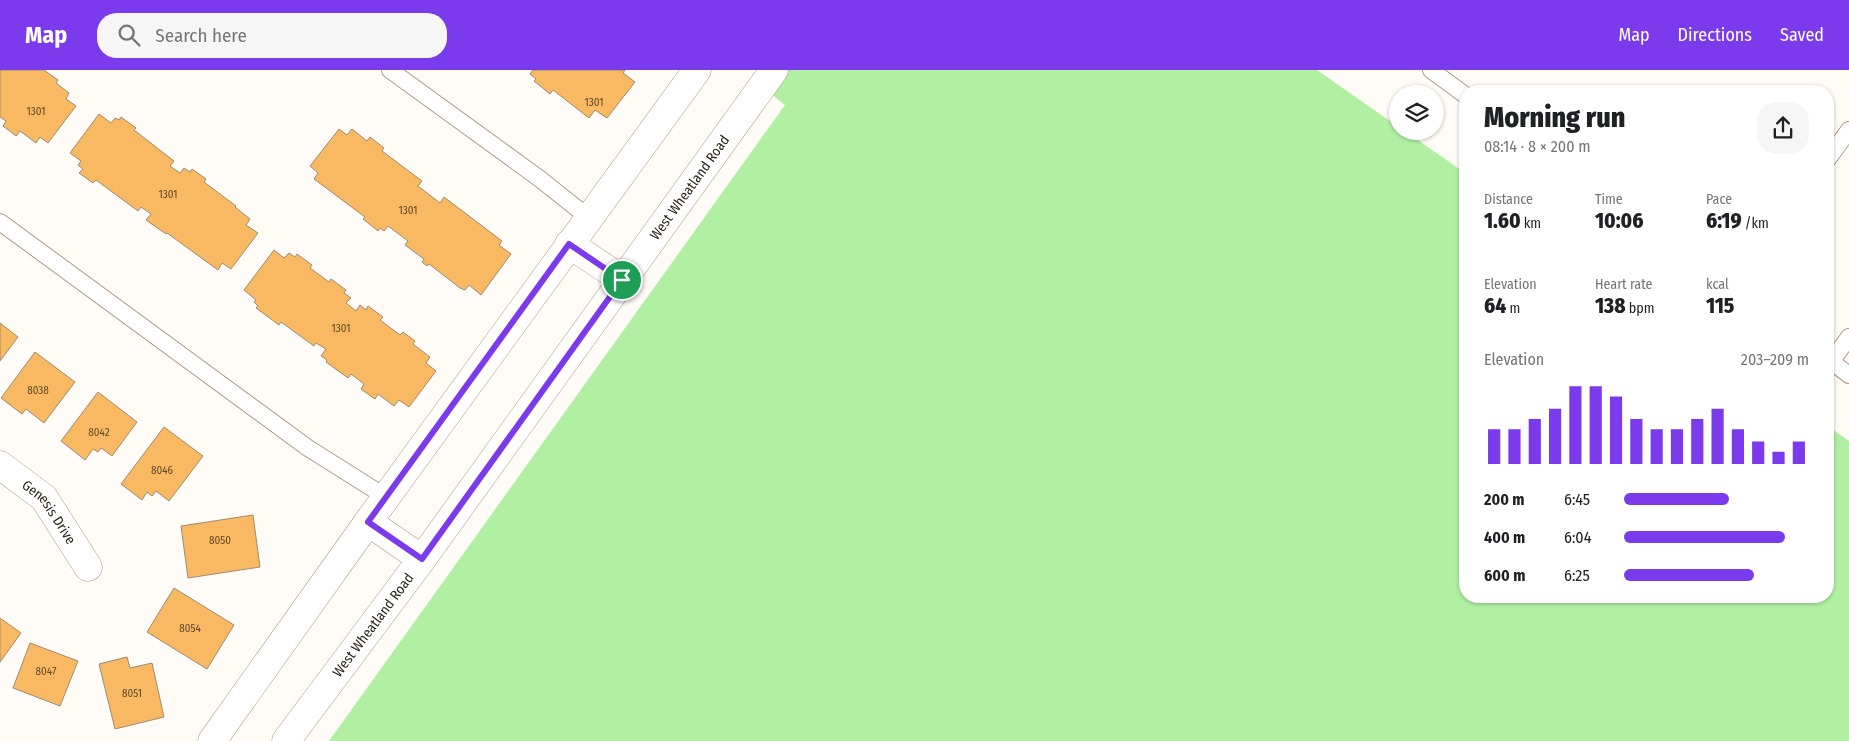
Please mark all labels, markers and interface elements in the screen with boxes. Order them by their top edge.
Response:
search box [97,13,447,58]
text: Map [25,21,67,49]
icon: search [115,21,143,49]
text: Search here [155,24,247,47]
text: Map [1618,24,1650,46]
text: Directions [1678,24,1752,46]
text: Saved [1780,24,1824,46]
map controls [1389,85,1444,140]
button: layers [1389,85,1444,140]
house number: 1301 [585,96,604,109]
text: Morning run [1484,101,1625,134]
button: share [1757,102,1809,154]
house number: 1301 [27,105,46,118]
street label: West Wheatland Road [646,132,733,243]
text: 08:14 · 8 × 200 m [1484,137,1591,156]
house number: 1301 [159,188,178,201]
text: Distance [1484,191,1533,208]
text: Time [1595,191,1623,208]
text: Pace [1706,191,1732,208]
house number: 1301 [399,204,418,217]
text: 1.60 [1484,208,1521,234]
text: 10:06 [1595,208,1643,234]
text: 6:19 [1706,208,1742,234]
text: km [1521,215,1541,232]
text: /km [1742,215,1769,232]
pin [601,259,643,301]
icon: arrive [608,266,636,294]
text: Elevation [1484,276,1537,293]
text: Heart rate [1595,276,1652,293]
text: kcal [1706,276,1729,293]
text: 64 [1484,293,1506,319]
text: 138 [1595,293,1625,319]
text: 115 [1706,293,1734,319]
text: m [1506,300,1520,317]
text: bpm [1625,300,1654,317]
house number: 1301 [332,322,351,335]
text: Elevation [1484,350,1544,369]
text: 203–209 m [1741,350,1809,369]
house number: 8038 [27,384,49,397]
house number: 8042 [88,426,110,439]
house number: 8046 [151,464,174,477]
street label: Genesis Drive [19,476,80,547]
text: 200 m [1484,490,1524,509]
text: 6:45 [1564,490,1590,509]
text: 400 m [1484,528,1525,547]
text: 6:04 [1564,528,1591,547]
house number: 8050 [209,534,231,547]
text: 600 m [1484,566,1525,585]
text: 6:25 [1564,566,1590,585]
street label: West Wheatland Road [329,570,417,680]
house number: 8054 [179,622,201,635]
house number: 8047 [36,665,57,678]
house number: 8051 [122,687,142,700]

